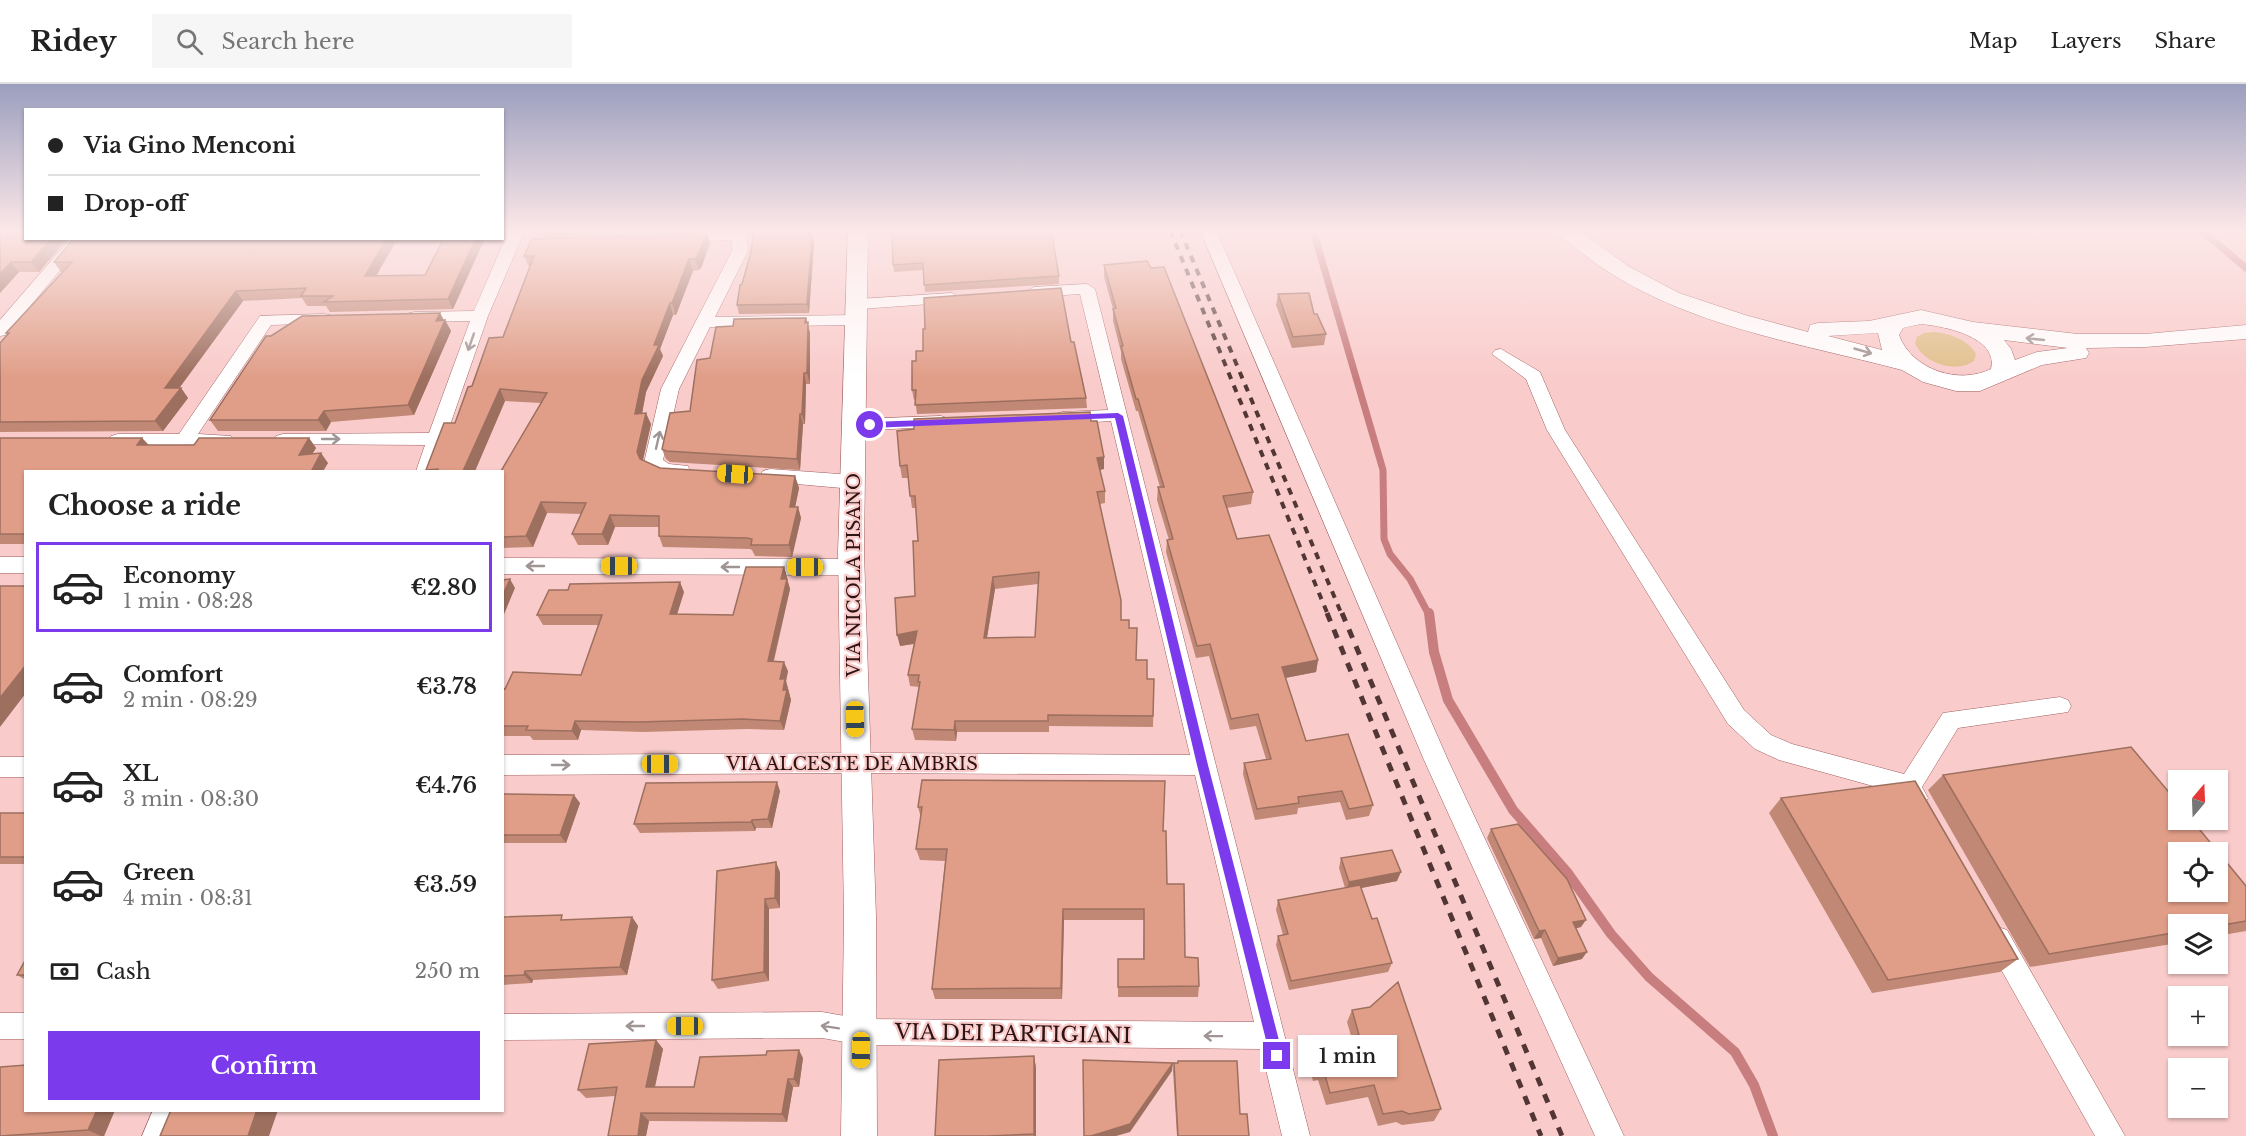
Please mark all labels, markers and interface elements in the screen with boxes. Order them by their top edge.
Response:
search box [152,14,572,68]
text: Ridey [30,24,116,59]
icon: search [173,25,206,58]
text: Search here [221,28,355,55]
text: Map [1969,28,2018,54]
text: Layers [2051,28,2122,54]
text: Share [2155,28,2216,54]
text: Via Gino Menconi [84,132,296,159]
text: Drop-off [84,190,186,217]
one-way arrow [464,333,475,351]
one-way arrow [2025,333,2045,344]
one-way arrow [1854,346,1873,357]
route start [856,411,883,438]
one-way arrow [653,431,664,450]
one-way arrow [321,433,341,445]
car [716,464,754,484]
street label: VIA NICOLA PISANO [843,473,865,678]
text: Choose a ride [48,489,241,522]
car [601,557,637,575]
car [787,558,823,576]
icon: car [51,560,105,614]
one-way arrow [526,560,546,572]
one-way arrow [721,561,741,573]
text: Economy [123,562,235,589]
text: €2.80 [411,574,477,601]
text: 1 min · 08:28 [123,589,253,613]
icon: car [51,659,105,713]
text: Comfort [123,661,223,688]
text: €3.78 [416,673,477,700]
text: 2 min · 08:29 [123,688,258,712]
car [846,701,864,737]
street label: VIA ALCESTE DE AMBRIS [725,753,978,775]
car [642,755,678,773]
icon: car [51,758,105,812]
one-way arrow [550,759,570,770]
text: XL [123,760,158,787]
north arrow [2168,770,2228,830]
map controls [2168,770,2228,1118]
text: €4.76 [415,772,477,799]
text: 3 min · 08:30 [123,787,259,811]
button: locate [2168,842,2228,902]
icon: car [51,857,105,911]
text: Green [123,859,195,886]
text: €3.59 [413,871,477,898]
text: 4 min · 08:31 [123,886,253,910]
button: layers [2168,914,2228,974]
icon: cash [48,955,81,988]
text: Cash [96,958,151,985]
text: 250 m [415,959,480,983]
button: + [2168,986,2228,1046]
car [667,1017,703,1035]
street label: VIA DEI PARTIGIANI [894,1019,1131,1049]
one-way arrow [625,1020,645,1032]
one-way arrow [820,1021,840,1032]
one-way arrow [1204,1030,1224,1042]
button: Confirm [48,1031,480,1100]
car [852,1032,870,1068]
callout: 1 min [1298,1035,1397,1077]
route end [1263,1042,1290,1069]
text: 1 min [1319,1044,1376,1068]
button: − [2168,1058,2228,1118]

